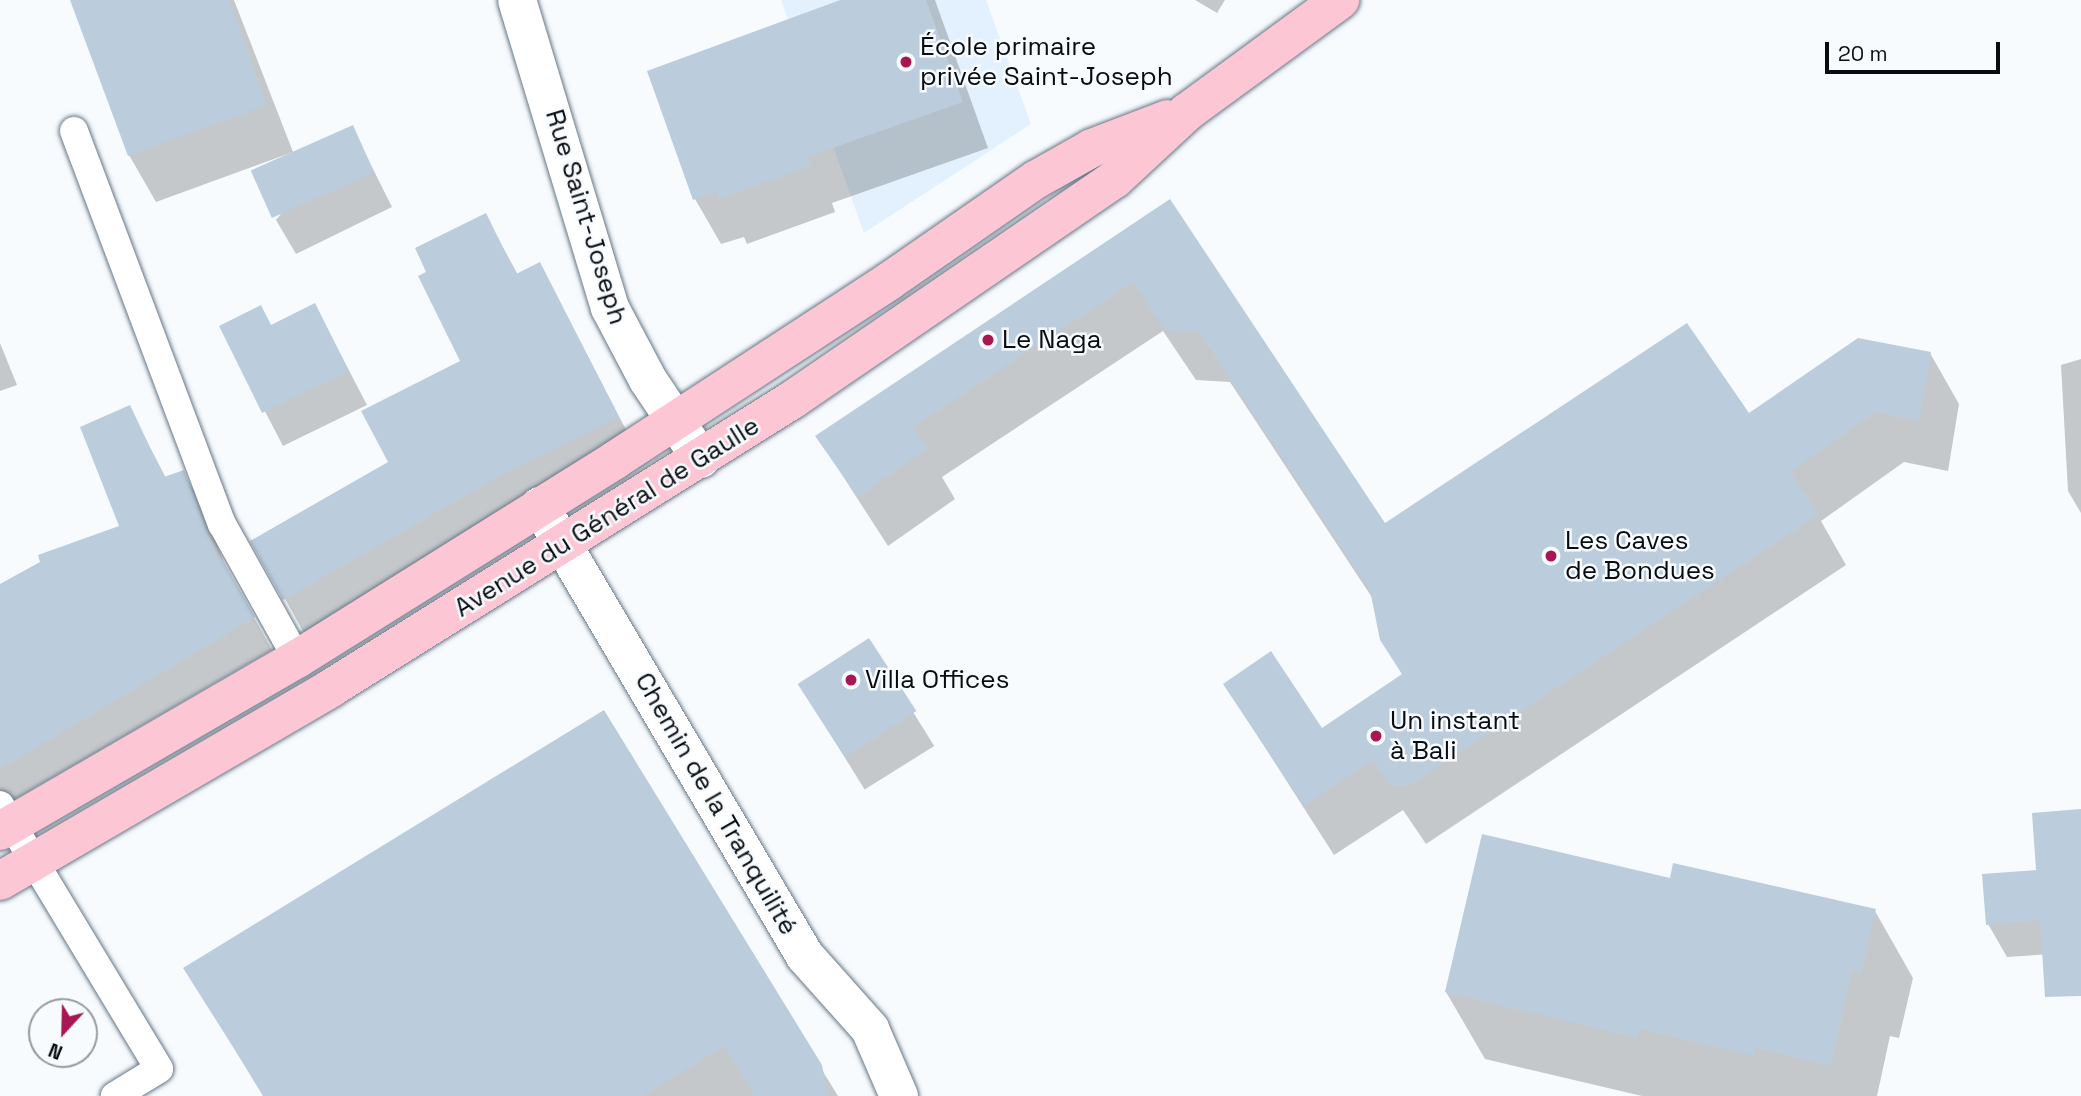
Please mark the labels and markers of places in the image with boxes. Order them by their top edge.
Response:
place label: École primaire privée Saint-Joseph [920,31,1173,92]
marker: École primaire privée Saint-Joseph [898,54,914,70]
place label: Le Naga [1002,324,1102,356]
marker: Le Naga [980,332,996,348]
place label: Les Caves de Bondues [1565,525,1715,586]
marker: Les Caves de Bondues [1543,548,1559,564]
place label: Villa Offices [865,664,1009,696]
marker: Villa Offices [843,672,859,688]
place label: Un instant à Bali [1390,705,1520,766]
marker: Un instant à Bali [1368,728,1384,744]

